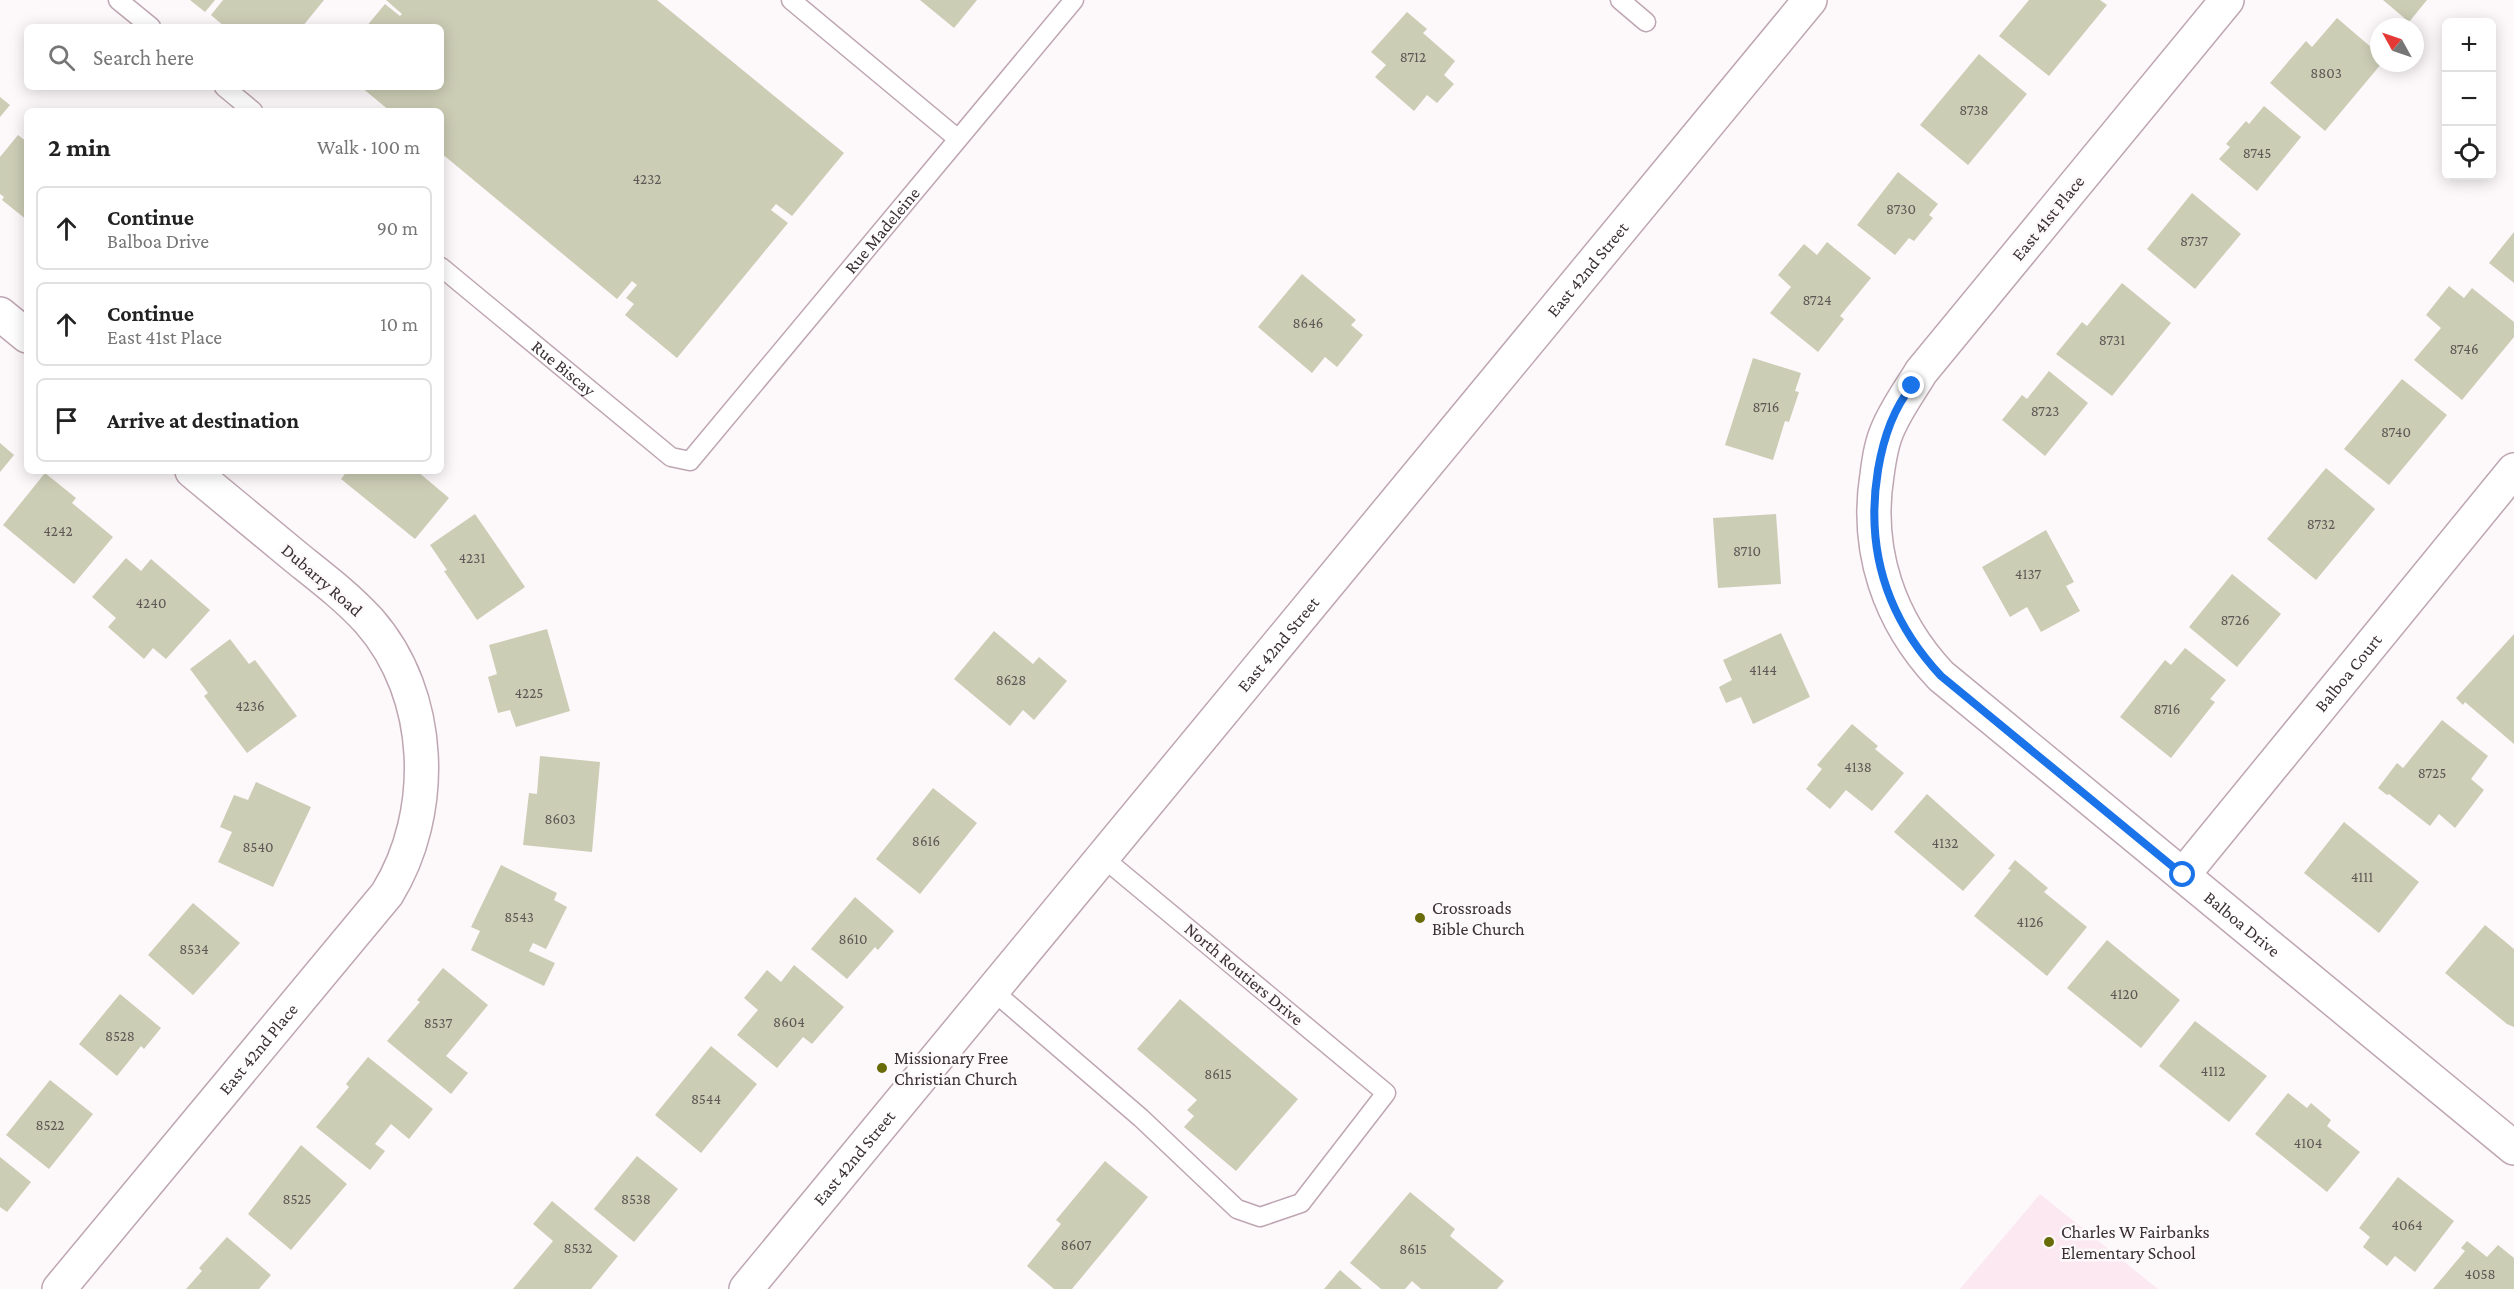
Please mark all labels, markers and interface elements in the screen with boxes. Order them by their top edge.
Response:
north arrow [2370,18,2424,72]
map controls [2442,18,2496,180]
button: + [2442,18,2496,72]
search box [24,24,444,90]
icon: search [45,41,78,74]
text: Search here [93,45,194,70]
house number: 8712 [1400,49,1426,65]
house number: 8803 [2310,65,2342,81]
button: − [2442,72,2496,126]
house number: 8738 [1959,102,1989,118]
button: locate [2442,126,2496,180]
text: 2 min [48,133,111,162]
text: Walk · 100 m [317,136,420,158]
house number: 8745 [2243,145,2271,161]
house number: 4232 [633,171,661,187]
street label: East 41st Place [2008,171,2088,264]
street label: Rue Madeleine [840,183,924,278]
house number: 8730 [1886,201,1916,217]
text: Continue [107,205,194,230]
icon: ahead [50,212,83,245]
text: 90 m [377,217,418,239]
street label: East 42nd Street [1543,217,1633,321]
text: Balboa Drive [107,230,209,252]
house number: 8737 [2180,233,2208,249]
house number: 8724 [1802,292,1832,308]
text: Continue [107,301,194,326]
icon: ahead [50,308,83,341]
text: 10 m [380,313,418,335]
house number: 8646 [1293,315,1323,331]
text: East 41st Place [107,326,222,348]
house number: 8731 [2099,332,2125,348]
street label: Rue Biscay [528,336,600,401]
house number: 8746 [2449,341,2479,357]
route end [1898,372,1924,398]
house number: 8716 [1753,399,1779,415]
house number: 8723 [2031,403,2059,419]
icon: arrive [50,404,83,437]
text: Arrive at destination [107,408,299,433]
house number: 8740 [2381,424,2411,440]
house number: 8732 [2307,516,2335,532]
house number: 4242 [43,523,73,539]
street label: Dubarry Road [278,540,367,621]
house number: 8710 [1733,543,1761,559]
house number: 4231 [459,550,485,566]
house number: 4137 [2015,566,2041,582]
street label: East 42nd Street [1233,592,1324,696]
house number: 4240 [136,595,166,611]
house number: 8726 [2220,612,2250,628]
street label: Balboa Court [2311,629,2386,716]
house number: 4144 [1749,662,1777,678]
house number: 8628 [996,672,1026,688]
house number: 4225 [515,685,543,701]
house number: 4236 [235,698,265,714]
house number: 8716 [2154,701,2180,717]
house number: 4138 [1844,759,1872,775]
house number: 8725 [2418,765,2446,781]
house number: 8603 [544,811,576,827]
house number: 8616 [912,833,940,849]
house number: 4132 [1932,835,1958,851]
house number: 8540 [242,839,274,855]
route start [2169,861,2195,887]
house number: 4111 [2351,869,2373,885]
street label: Balboa Drive [2200,887,2284,961]
place label: Crossroads Bible Church [1432,898,1525,939]
house number: 8543 [504,909,534,925]
marker: Crossroads Bible Church [1413,911,1427,925]
house number: 4126 [2016,914,2044,930]
street label: North Routiers Drive [1181,919,1307,1030]
house number: 8610 [838,931,868,947]
house number: 8534 [179,941,209,957]
house number: 4120 [2110,986,2138,1002]
street label: East 42nd Place [215,999,302,1098]
house number: 8604 [773,1014,805,1030]
house number: 8537 [424,1015,452,1031]
house number: 8528 [105,1028,135,1044]
place label: Missionary Free Christian Church [894,1048,1018,1089]
marker: Missionary Free Christian Church [875,1061,889,1075]
house number: 4112 [2201,1063,2225,1079]
house number: 8615 [1204,1066,1232,1082]
house number: 8544 [691,1091,721,1107]
street label: East 42nd Street [809,1106,900,1209]
house number: 8522 [36,1117,64,1133]
house number: 4104 [2294,1135,2322,1151]
house number: 8525 [283,1191,311,1207]
house number: 8538 [621,1191,651,1207]
house number: 4064 [2391,1217,2423,1233]
place label: Charles W Fairbanks Elementary School [2061,1222,2210,1263]
marker: Charles W Fairbanks Elementary School [2042,1235,2056,1249]
house number: 8607 [1061,1237,1091,1253]
house number: 8532 [564,1240,592,1256]
house number: 8615 [1399,1241,1427,1257]
house number: 4058 [2464,1266,2496,1282]

